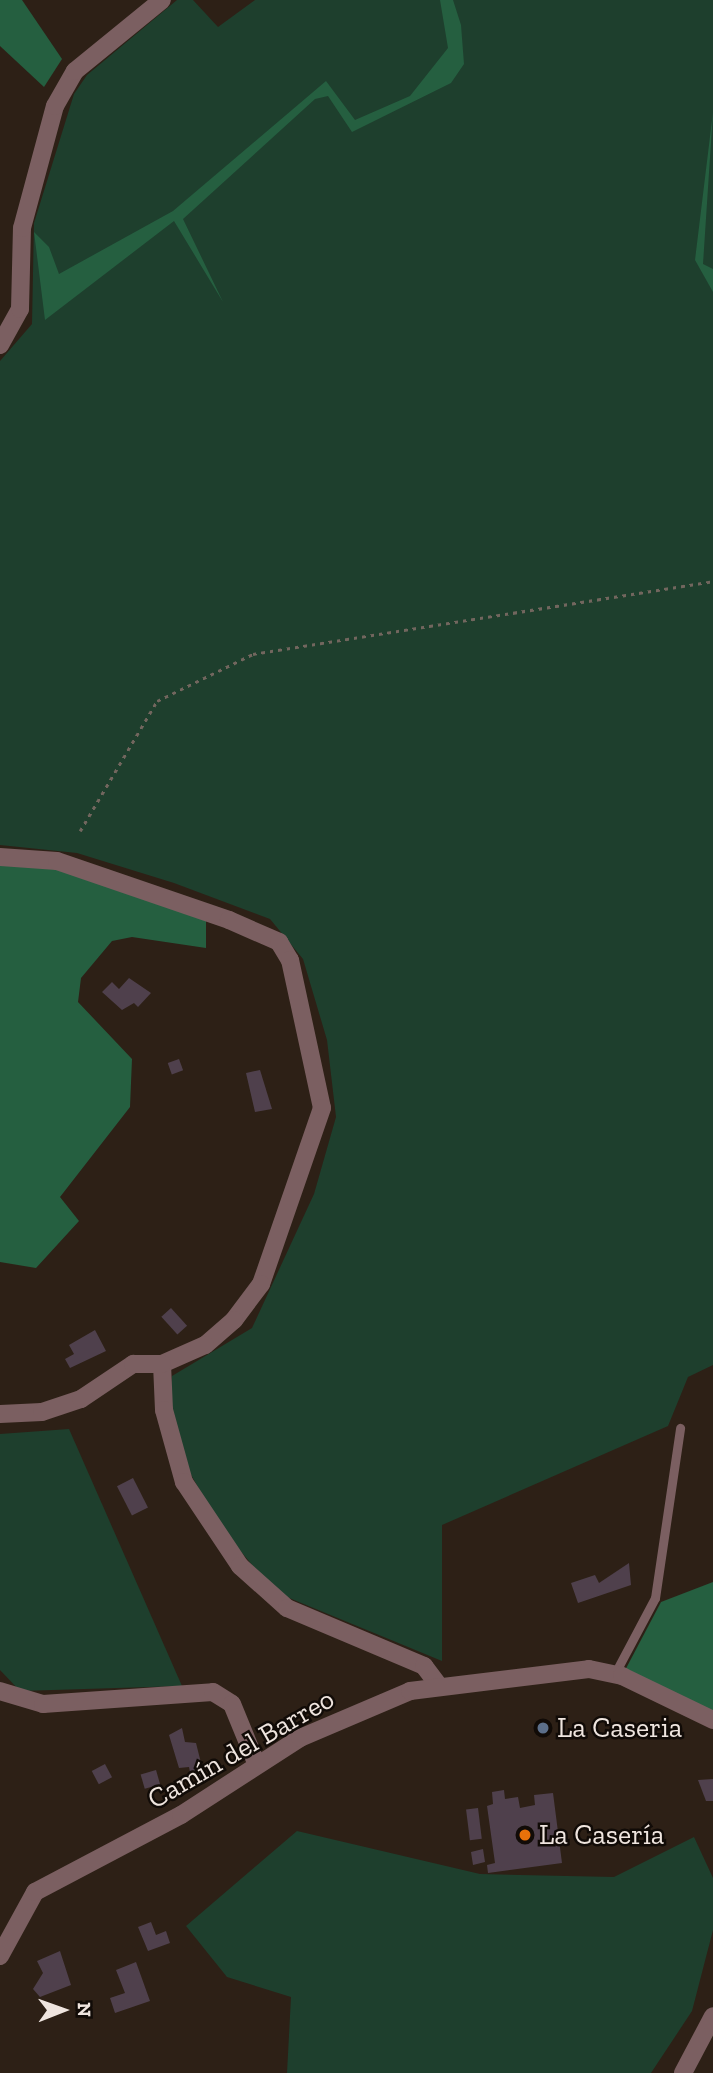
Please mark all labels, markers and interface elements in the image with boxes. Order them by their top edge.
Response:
street label: Camín del Barreo [142,1682,340,1816]
place label: La Caseria [557,1711,682,1745]
marker: La Caseria [535,1720,551,1736]
place label: La Casería [539,1818,664,1852]
marker: La Casería [517,1827,533,1843]
north arrow [28,1975,98,2045]
text: N [73,2002,96,2017]

